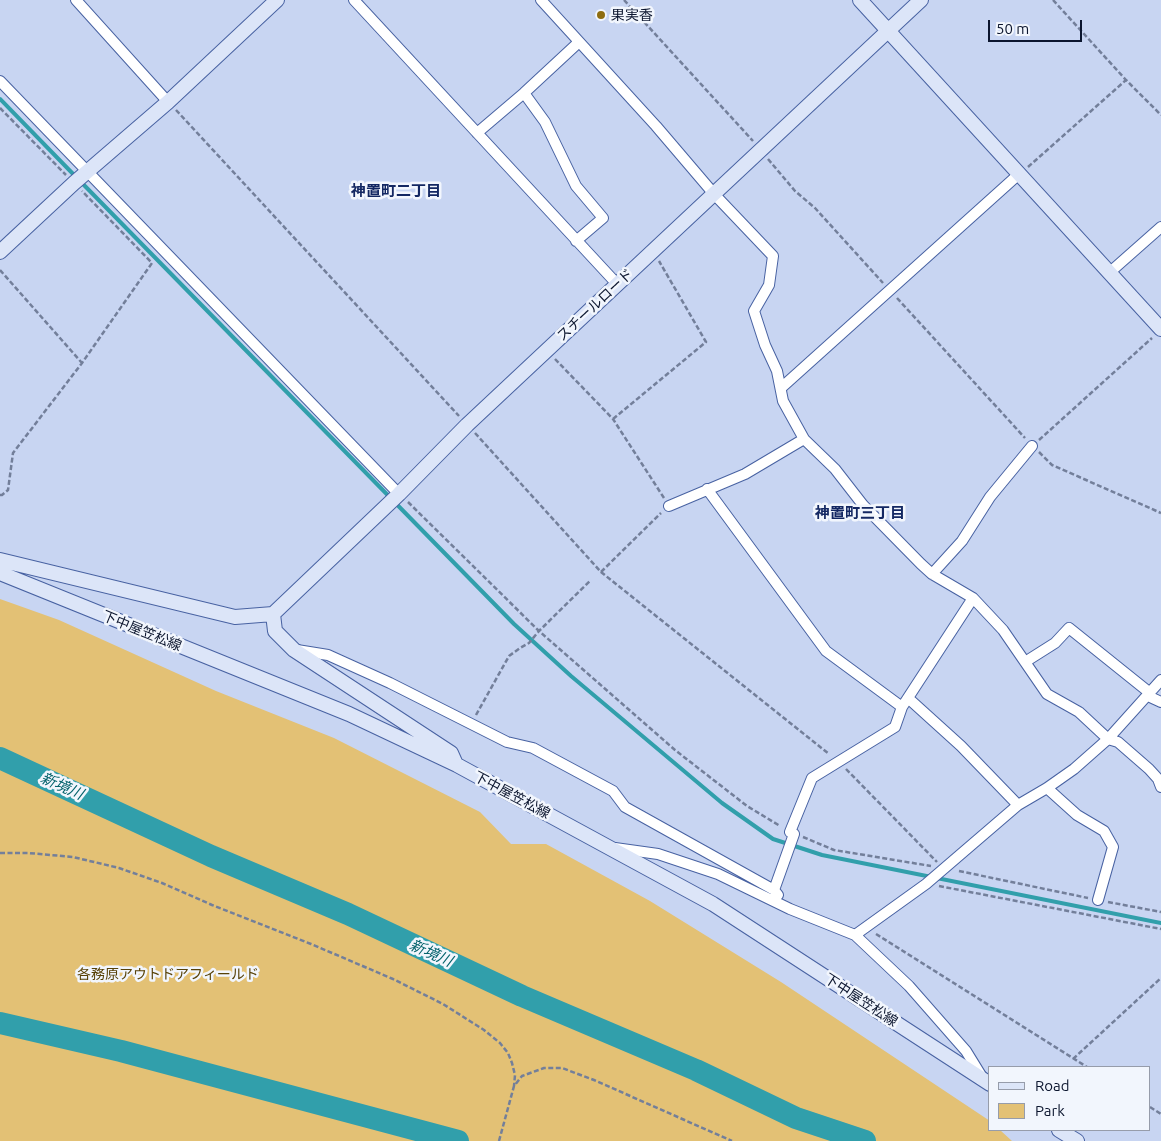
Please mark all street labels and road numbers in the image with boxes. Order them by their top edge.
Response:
street label: スチールロード [553,265,637,345]
street label: 下中屋笠松線 [100,607,184,655]
street label: 下中屋笠松線 [471,768,553,822]
street label: 下中屋笠松線 [821,970,901,1030]

